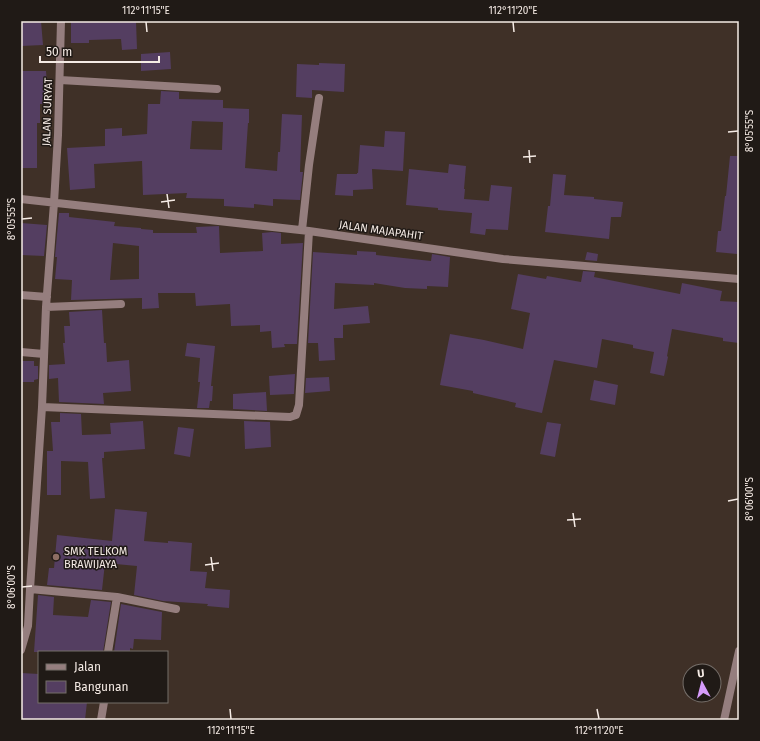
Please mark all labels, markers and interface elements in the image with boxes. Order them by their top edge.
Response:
text: 112°11'15"E [122,5,170,17]
text: 112°11'20"E [488,5,538,17]
scale bar [40,38,159,64]
text: 50 m [46,45,72,59]
street label: JALAN SURYAT [40,77,55,146]
text: 8°05'55"S [744,109,756,152]
text: 8°05'55"S [6,197,18,240]
street label: JALAN MAJAPAHIT [338,218,424,243]
text: 8°06'00"S [744,476,756,521]
place label: SMK TELKOM BRAWIJAYA [64,545,127,571]
marker: SMK TELKOM BRAWIJAYA [51,552,61,562]
text: 8°06'00"S [6,564,18,609]
legend [38,651,168,703]
text: Jalan [74,660,101,674]
north arrow [682,663,722,703]
text: U [696,667,705,680]
text: Bangunan [74,680,129,694]
text: 112°11'15"E [207,725,255,737]
text: 112°11'20"E [574,725,624,737]

